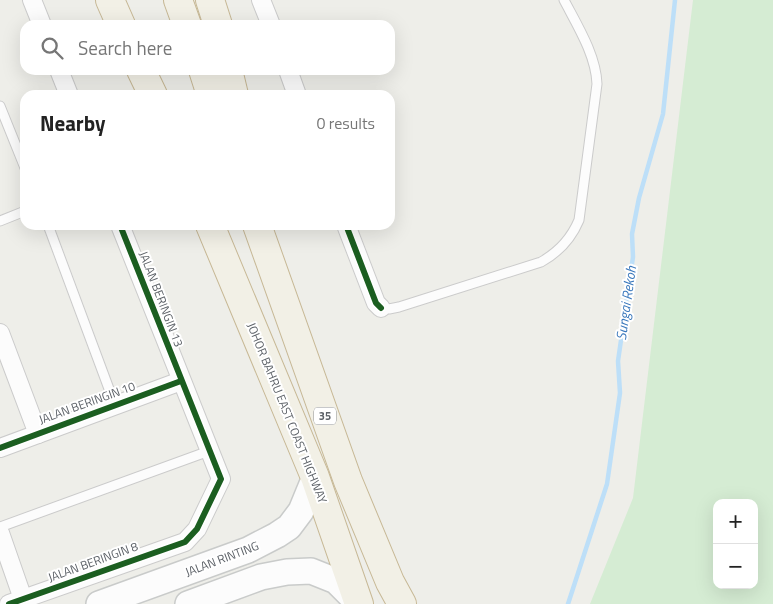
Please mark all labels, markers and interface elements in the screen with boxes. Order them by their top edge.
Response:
search box [20,20,395,75]
text: Search here [78,33,172,62]
icon: search [38,34,66,62]
text: Nearby [40,107,105,139]
text: 0 results [316,111,375,135]
street label: JALAN BERINGIN 13 [134,248,188,350]
water label: Sungai Rekoh [610,264,641,341]
street label: JOHOR BAHRU EAST COAST HIGHWAY [242,320,333,507]
street label: JALAN BERINGIN 10 [36,376,138,429]
road number: 35 [314,408,336,424]
map controls [713,499,758,589]
button: + [713,499,758,544]
street label: JALAN BERINGIN 8 [45,536,141,587]
street label: JALAN RINTING [182,536,261,581]
button: − [713,544,758,589]

